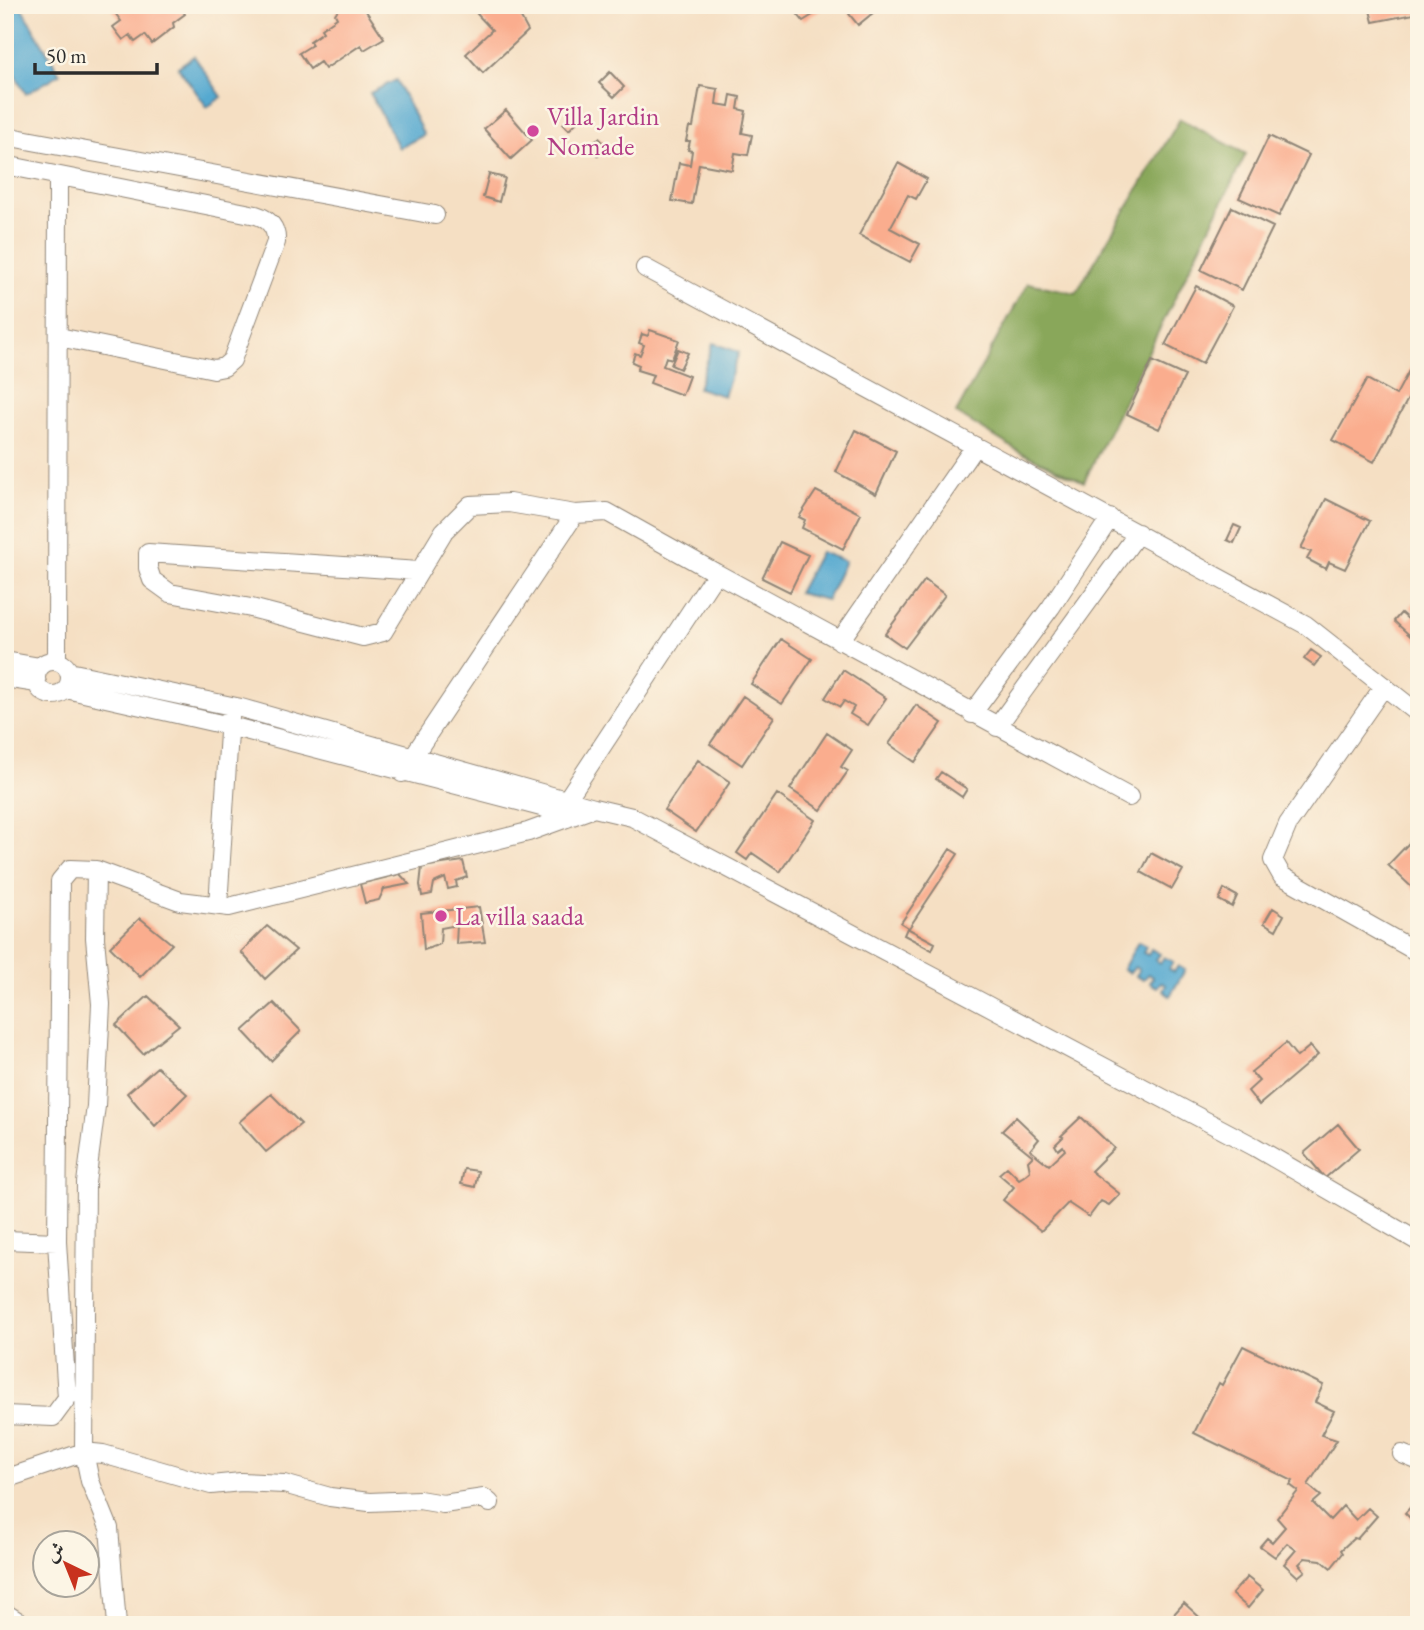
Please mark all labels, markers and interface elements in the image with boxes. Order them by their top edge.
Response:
scale bar [35,32,158,76]
text: 50 m [46,42,87,69]
place label: Villa Jardin Nomade [547,99,660,163]
marker: Villa Jardin Nomade [525,123,541,139]
place label: La villa saada [455,899,585,933]
marker: La villa saada [433,908,449,924]
north arrow [32,1528,102,1598]
text: ش [39,1536,70,1568]

